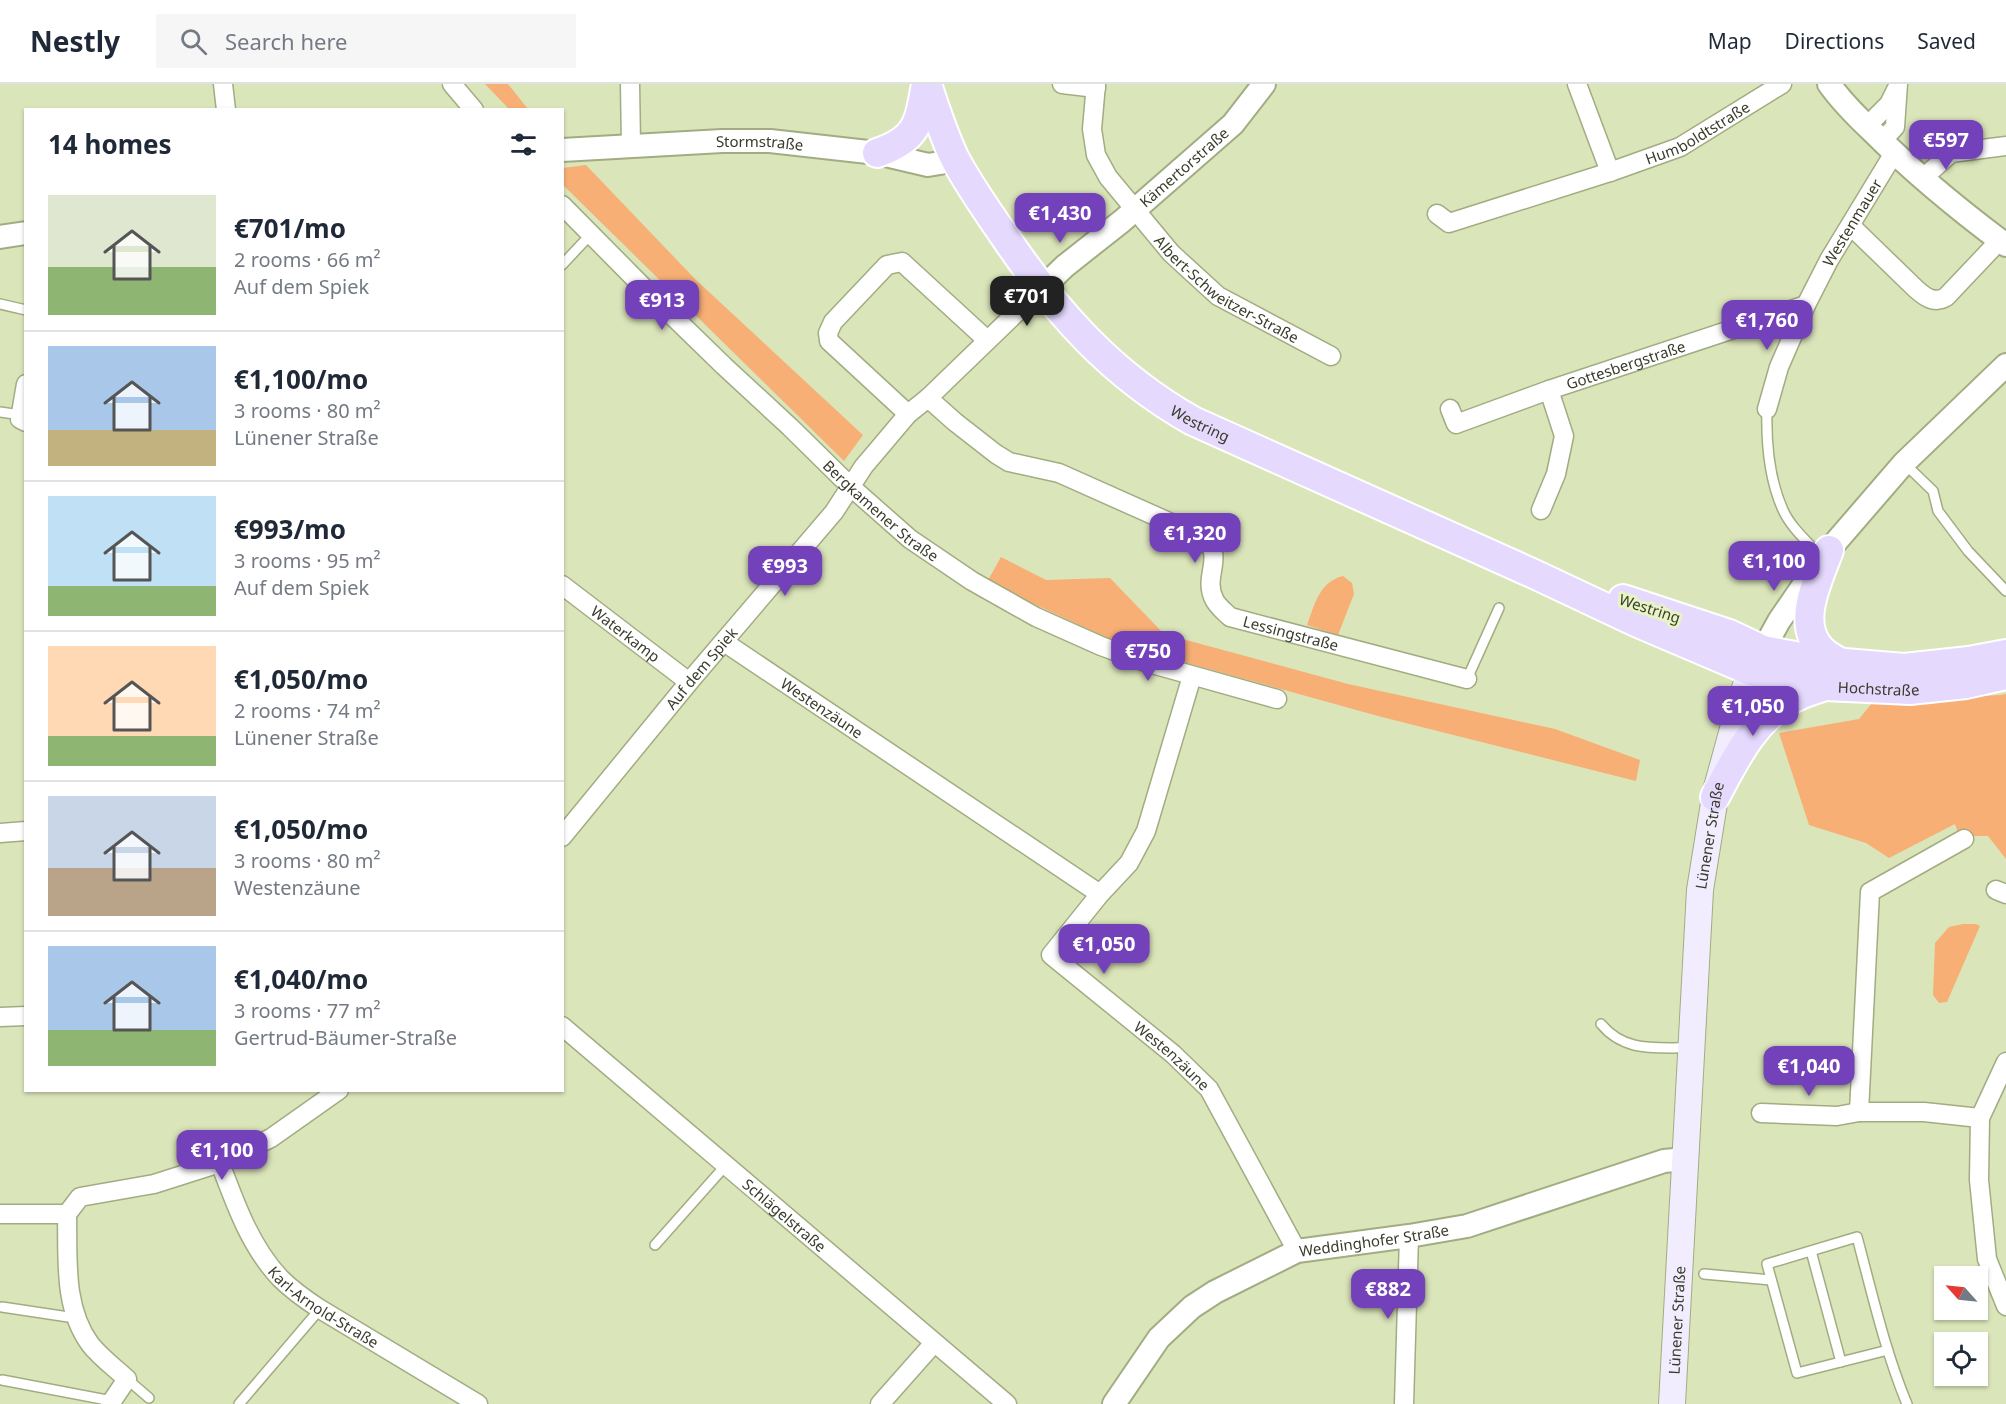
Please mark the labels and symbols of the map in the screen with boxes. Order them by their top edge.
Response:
street label: Humboldtstraße [1642,97,1753,169]
pin: €597 [1910,120,1982,171]
street label: Kämertorstraße [1135,123,1233,211]
street label: Stormstraße [715,131,805,155]
street label: Westenmauer [1818,175,1886,270]
pin: €1,430 [1011,193,1109,244]
street label: Albert-Schweitzer-Straße [1150,231,1302,347]
pin: €701 [991,276,1063,327]
pin: €913 [626,280,698,331]
pin: €1,760 [1718,300,1816,351]
street label: Gottesbergstraße [1564,336,1688,394]
street label: Westring [1167,400,1233,446]
street label: Bergkamener Straße [819,455,943,566]
pin: €1,320 [1146,513,1244,564]
pin: €1,100 [1725,541,1823,592]
pin: €993 [749,546,821,597]
street label: Westring [1617,589,1683,627]
street label: Waterkamp [587,601,664,666]
street label: Lessingstraße [1241,611,1341,655]
street label: Auf dem Spiek [661,623,742,713]
pin: €750 [1112,631,1184,682]
street label: Westenzäune [777,673,867,742]
street label: Hochstraße [1837,677,1920,700]
pin: €1,050 [1704,686,1802,737]
street label: Lünener Straße [1690,779,1728,891]
pin: €1,050 [1055,924,1153,975]
street label: Westenzäune [1130,1016,1214,1094]
pin: €1,040 [1760,1046,1858,1097]
pin: €1,100 [173,1130,271,1181]
street label: Schlägelstraße [739,1174,830,1256]
street label: Weddinghofer Straße [1298,1219,1450,1261]
street label: Karl-Arnold-Straße [264,1262,383,1352]
street label: Lünener Straße [1664,1265,1690,1375]
north arrow [1934,1266,1988,1320]
pin: €882 [1352,1269,1424,1320]

